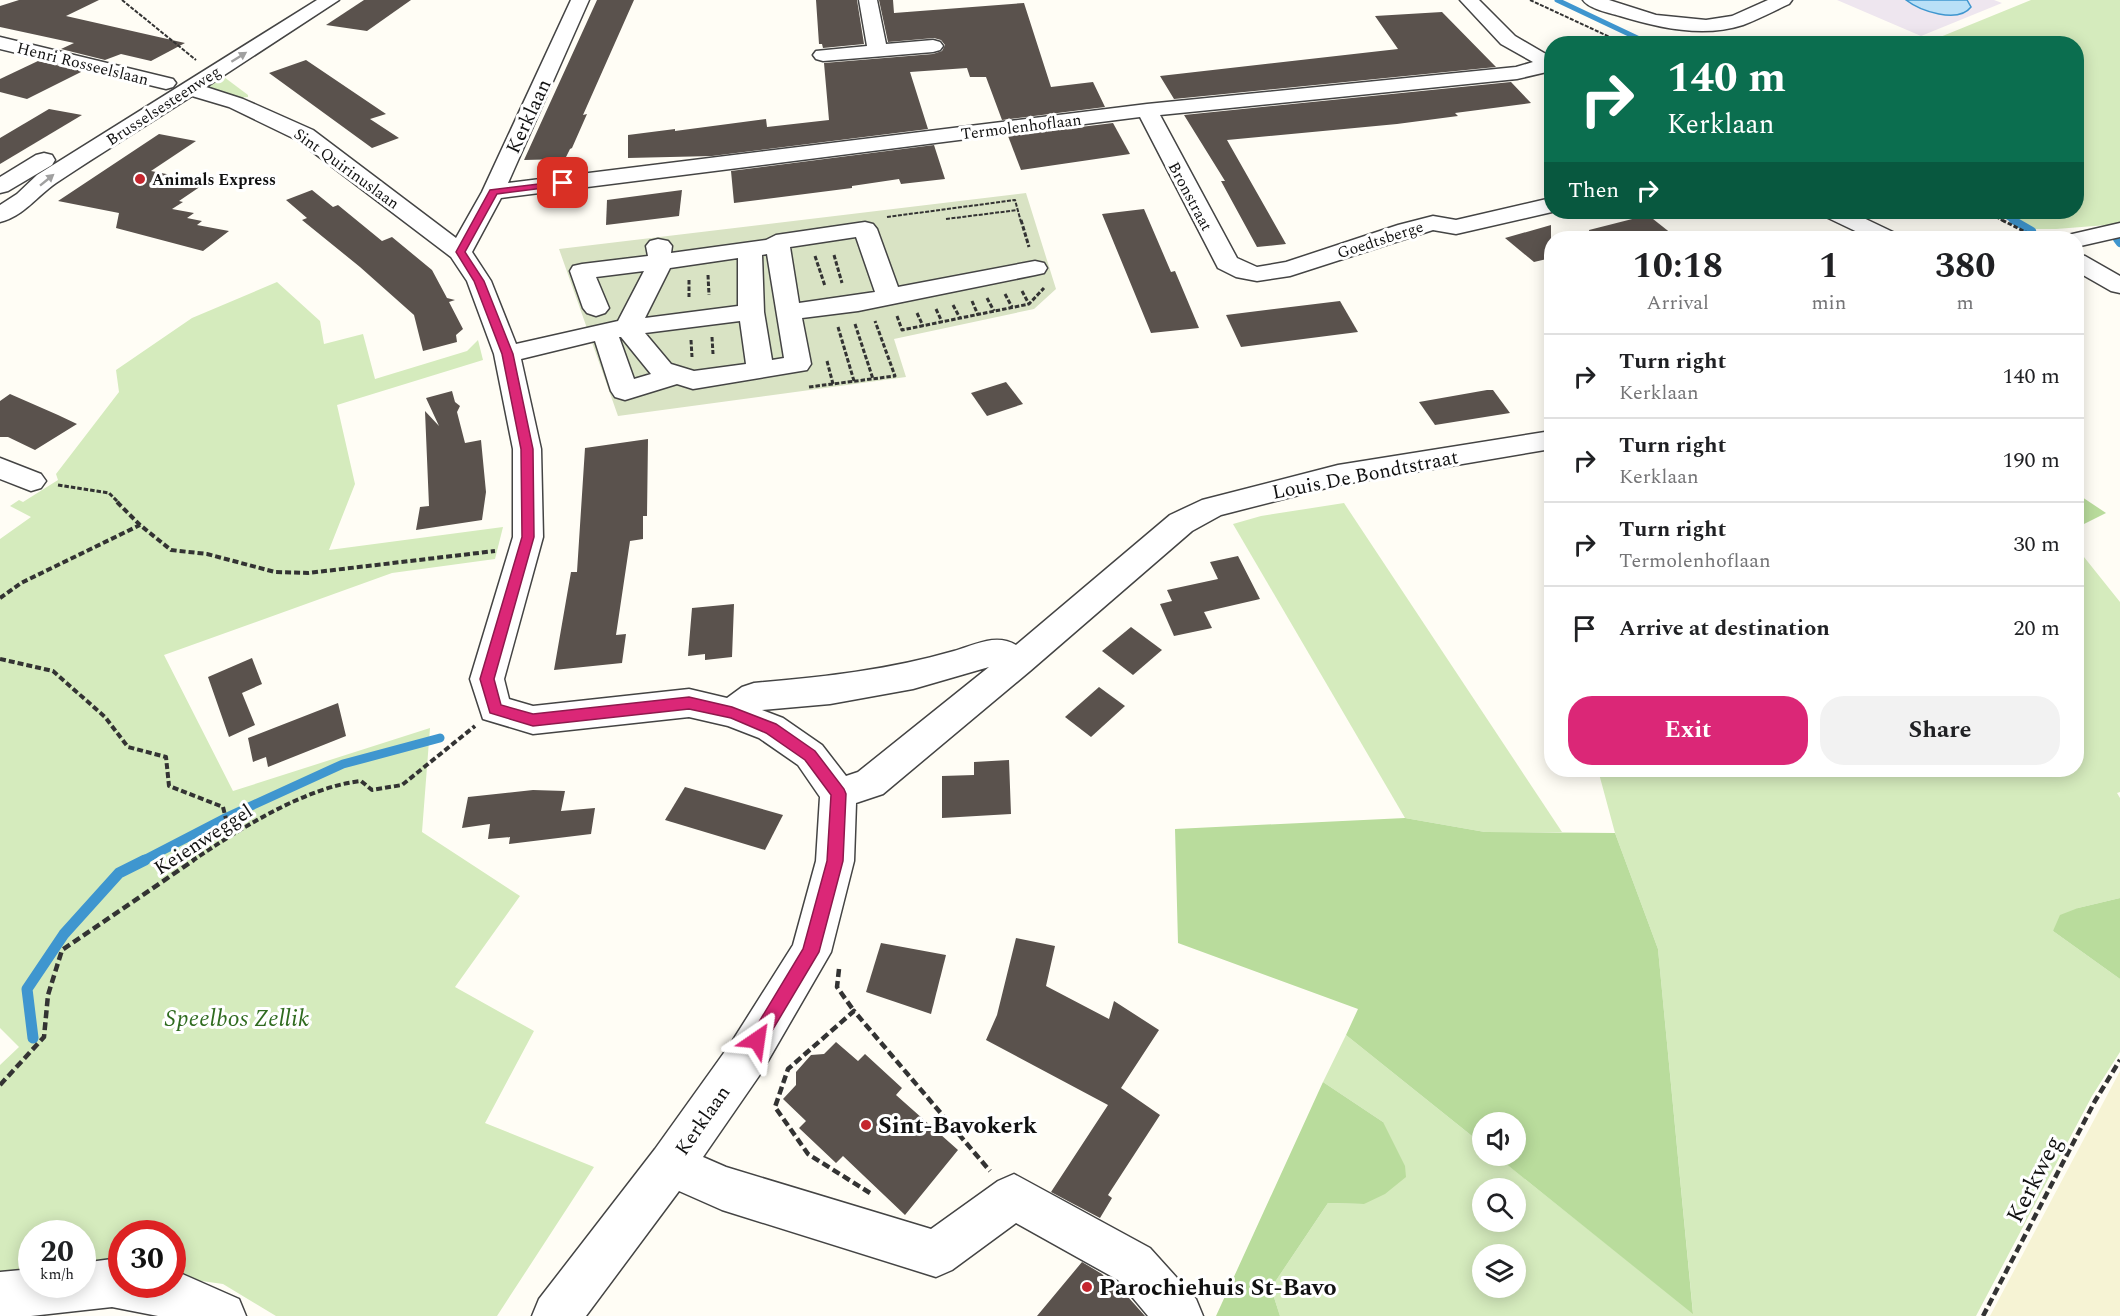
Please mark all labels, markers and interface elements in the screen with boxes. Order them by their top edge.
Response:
street label: Henri Rosseelslaan [14,36,151,92]
text: 140 m [1667,47,1786,110]
one-way arrow [231,51,247,63]
street label: Brusselsesteenweg [102,60,226,152]
icon: right [1568,60,1646,138]
street label: Kerklaan [498,74,559,159]
text: Kerklaan [1667,104,1775,146]
street label: Termolenhoflaan [959,108,1083,146]
street label: Sint Quirinuslaan [289,122,404,215]
pin [537,157,588,208]
street label: Bronstraat [1162,158,1219,236]
icon: arrive [546,166,579,199]
place label: Animals Express [152,168,276,192]
marker: Animals Express [133,172,147,186]
one-way arrow [39,174,55,187]
text: Then [1568,174,1619,207]
icon: right [1631,174,1664,207]
street label: Goedtsberge [1334,215,1427,265]
text: 10:18 [1632,239,1723,294]
text: 1 [1819,239,1839,294]
text: 380 [1935,239,1995,294]
text: Arrival [1647,288,1709,318]
text: min [1811,288,1846,318]
text: m [1957,288,1974,318]
text: Turn right [1619,345,1726,378]
icon: right [1568,360,1601,393]
text: 140 m [2003,360,2060,393]
text: Kerklaan [1619,378,1699,408]
text: Turn right [1619,429,1726,462]
street label: Louis De Bondtstraat [1269,442,1461,508]
icon: right [1568,444,1601,477]
text: 190 m [2003,444,2060,477]
text: Kerklaan [1619,462,1699,492]
text: Turn right [1619,513,1726,546]
icon: right [1568,528,1601,561]
text: 30 m [2014,528,2060,561]
text: Termolenhoflaan [1619,546,1771,576]
icon: arrive [1568,612,1601,645]
text: Arrive at destination [1619,612,1830,645]
text: 20 m [2014,612,2060,645]
button: Exit [1568,696,1808,765]
button: Share [1820,696,2060,765]
street label: Keienweggel [148,797,259,883]
park label: Speelbos Zellik [165,1001,309,1037]
position arrow [725,1008,789,1072]
street label: Kerklaan [668,1079,738,1162]
place label: Sint-Bavokerk [878,1108,1038,1144]
map controls [1472,1112,1526,1298]
button: sound [1472,1112,1526,1166]
marker: Sint-Bavokerk [859,1118,873,1132]
street label: Kerkweg [1997,1129,2072,1230]
button: search [1472,1178,1526,1232]
speed limit sign: 30 [108,1220,186,1298]
text: 20 [40,1229,74,1275]
button: layers [1472,1244,1526,1298]
text: km/h [40,1263,74,1286]
place label: Parochiehuis St-Bavo [1099,1270,1337,1306]
marker: Parochiehuis St-Bavo [1080,1280,1094,1294]

